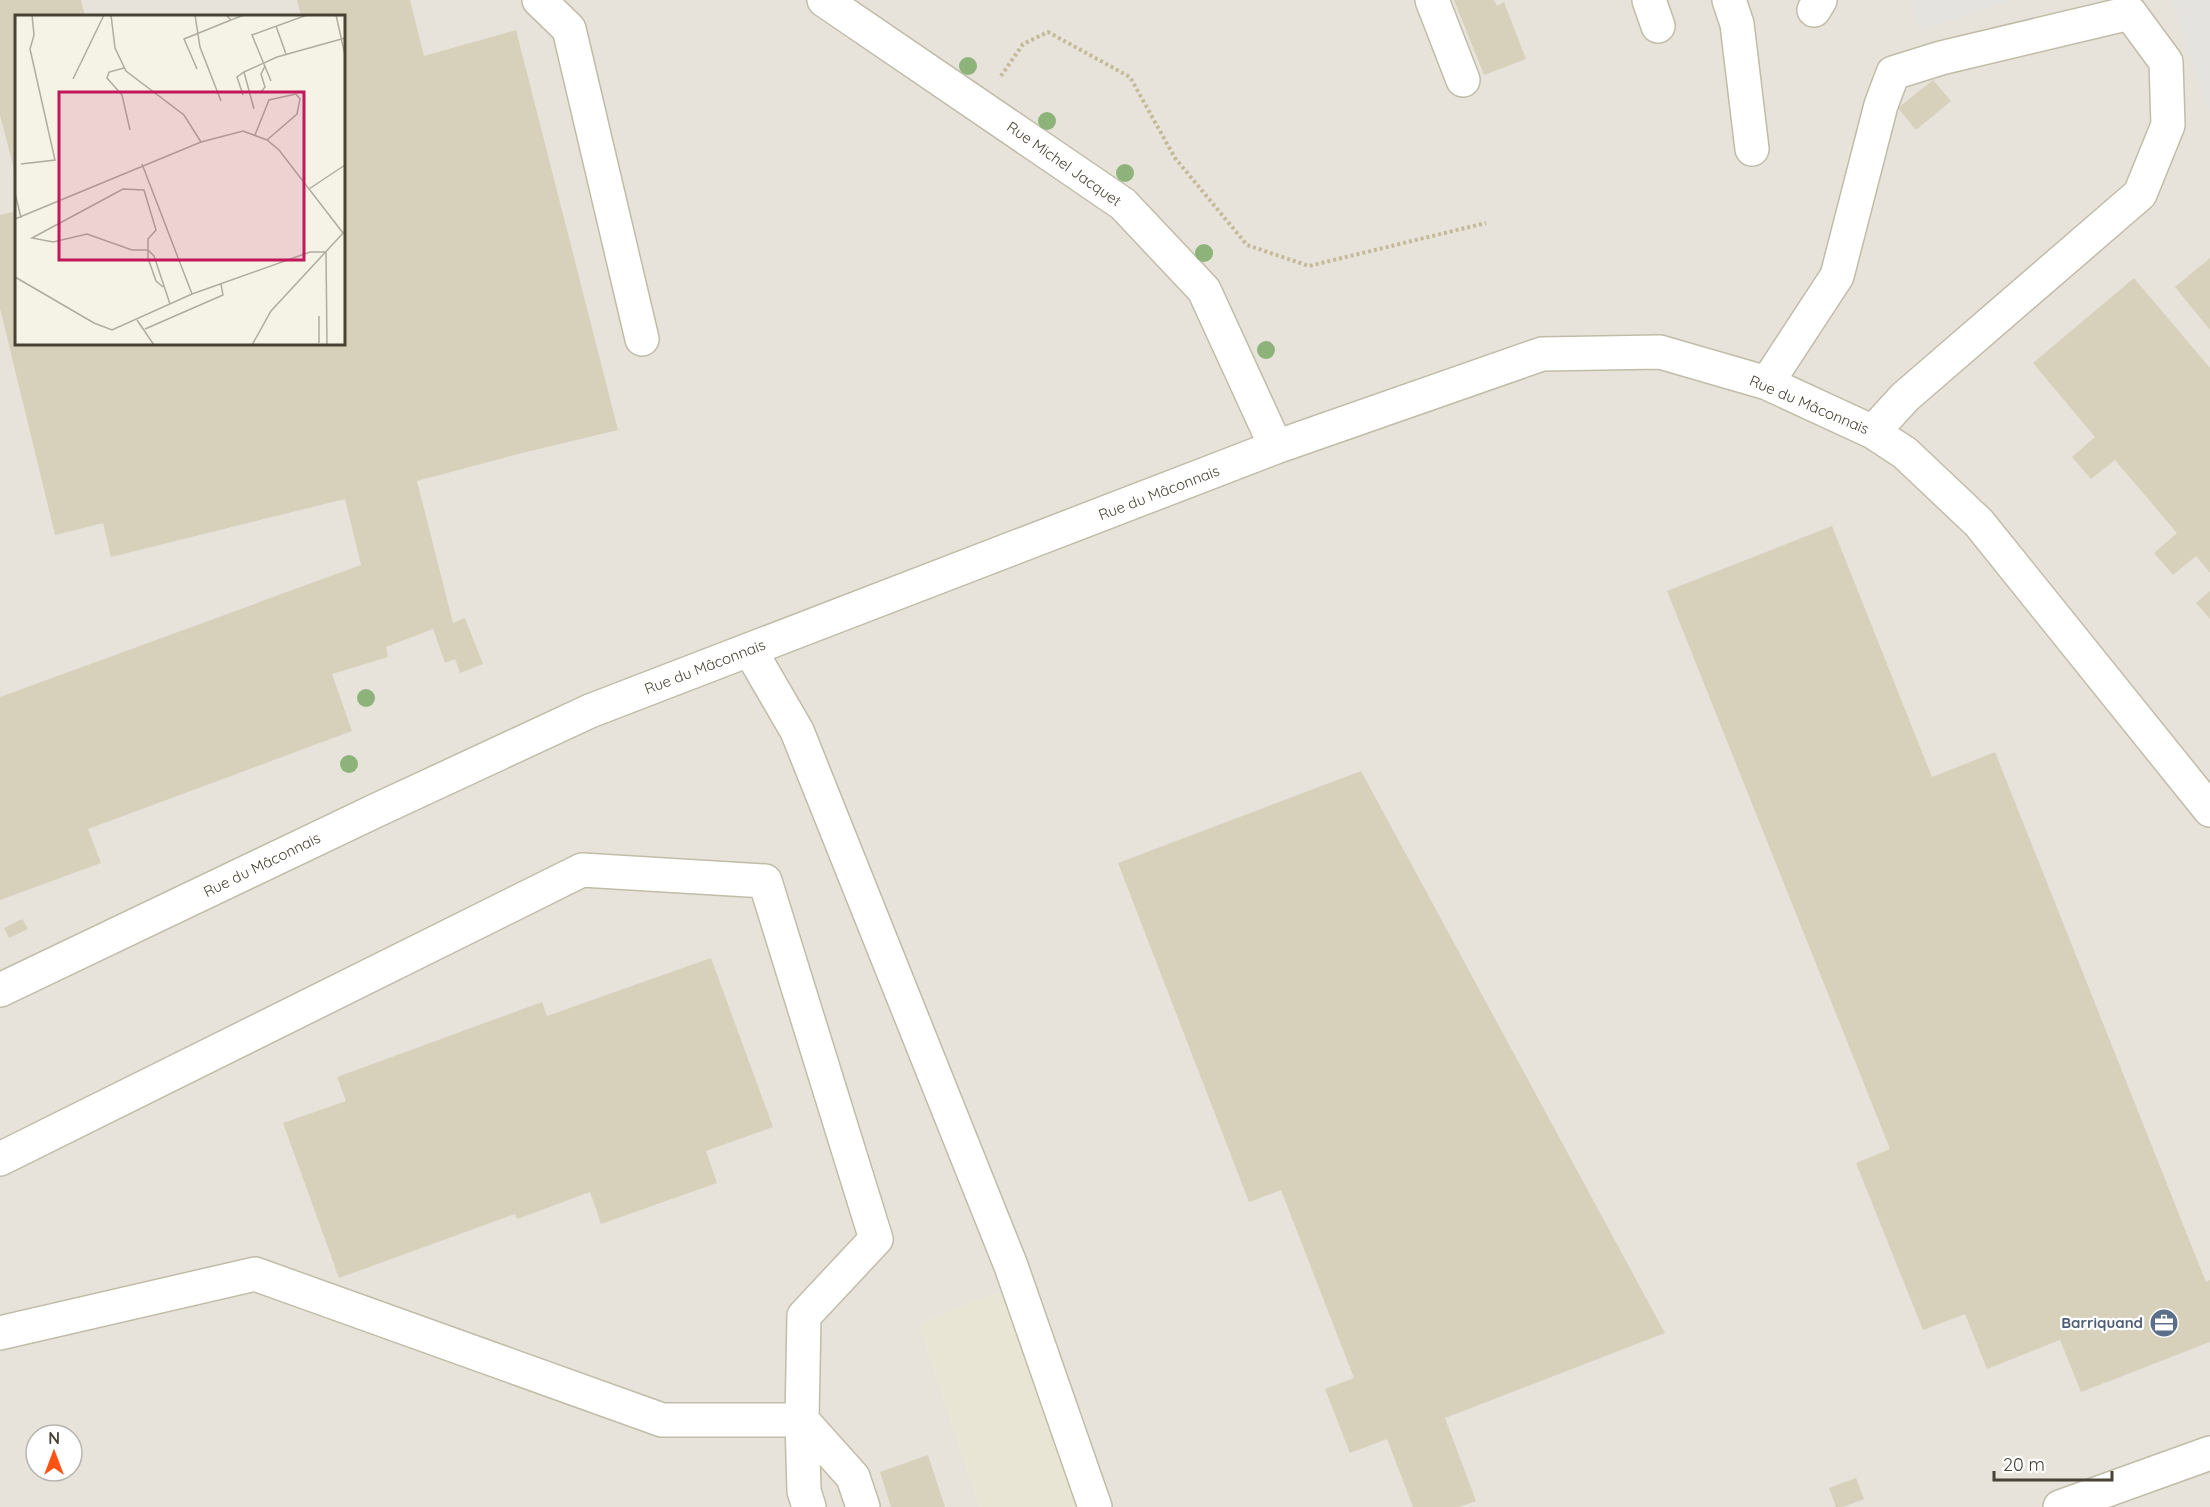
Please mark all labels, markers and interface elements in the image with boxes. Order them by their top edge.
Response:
inset map [15,15,345,345]
street label: Rue Michel Jacquet [1003,117,1125,210]
street label: Rue du Mâconnais [1747,371,1872,438]
street label: Rue du Mâconnais [1096,461,1222,524]
street label: Rue du Mâconnais [642,635,768,698]
street label: Rue du Mâconnais [200,828,323,901]
office icon: Barriquand [2148,1307,2180,1339]
place label: Barriquand [2061,1313,2143,1332]
north arrow [24,1423,84,1483]
text: N [48,1428,60,1448]
scale bar [1994,1444,2112,1482]
text: 20 m [2003,1453,2045,1476]

